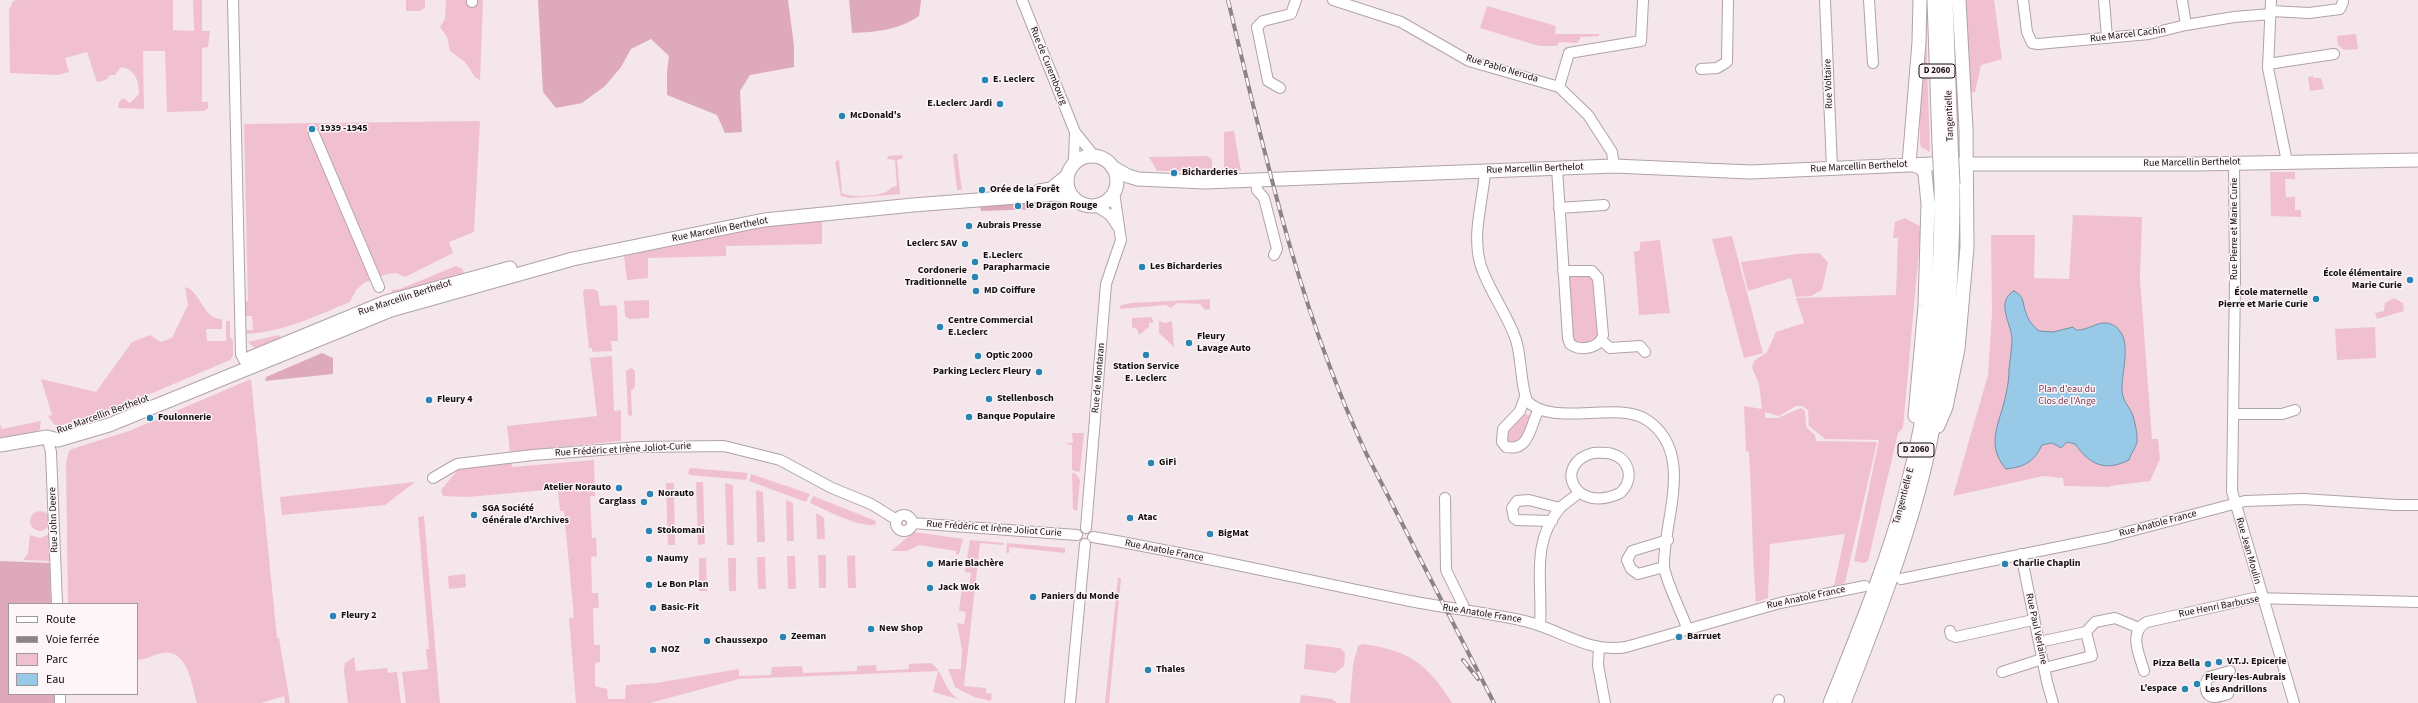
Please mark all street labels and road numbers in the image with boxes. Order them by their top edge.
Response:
street label: Rue Marcel Cachin [2089,24,2167,46]
street label: Rue de Curembourg [1027,25,1069,107]
street label: Rue Pablo Neruda [1464,52,1540,86]
street label: Rue Voltaire [1822,59,1836,109]
road number: D 2060 [1919,64,1955,78]
street label: Tangentielle [1943,90,1957,142]
street label: Rue Marcellin Berthelot [2143,156,2241,170]
street label: Rue Marcellin Berthelot [1810,158,1908,176]
street label: Rue Marcellin Berthelot [1486,161,1584,177]
street label: Rue Pierre et Marie Curie [2229,178,2241,280]
street label: Rue Marcellin Berthelot [671,215,769,245]
street label: Rue Marcellin Berthelot [357,277,453,319]
street label: Rue de Montaran [1090,342,1108,414]
street label: Rue Marcellin Berthelot [55,393,151,437]
street label: Rue Frédéric et Irène Joliot-Curie [555,440,691,460]
road number: D 2060 [1898,443,1934,457]
street label: Tangentielle E [1891,466,1917,526]
street label: Rue John Deere [47,487,61,553]
street label: Rue Anatole France [2118,508,2198,540]
street label: Rue Jean Moulin [2233,516,2263,586]
street label: Rue Frédéric et Irène Joliot Curie [926,518,1062,540]
street label: Rue Anatole France [1124,537,1204,565]
street label: Rue Anatole France [1766,584,1846,612]
street label: Rue Paul Verlaine [2023,592,2049,666]
street label: Rue Henri Barbusse [2178,593,2260,621]
street label: Rue Anatole France [1442,602,1522,626]

